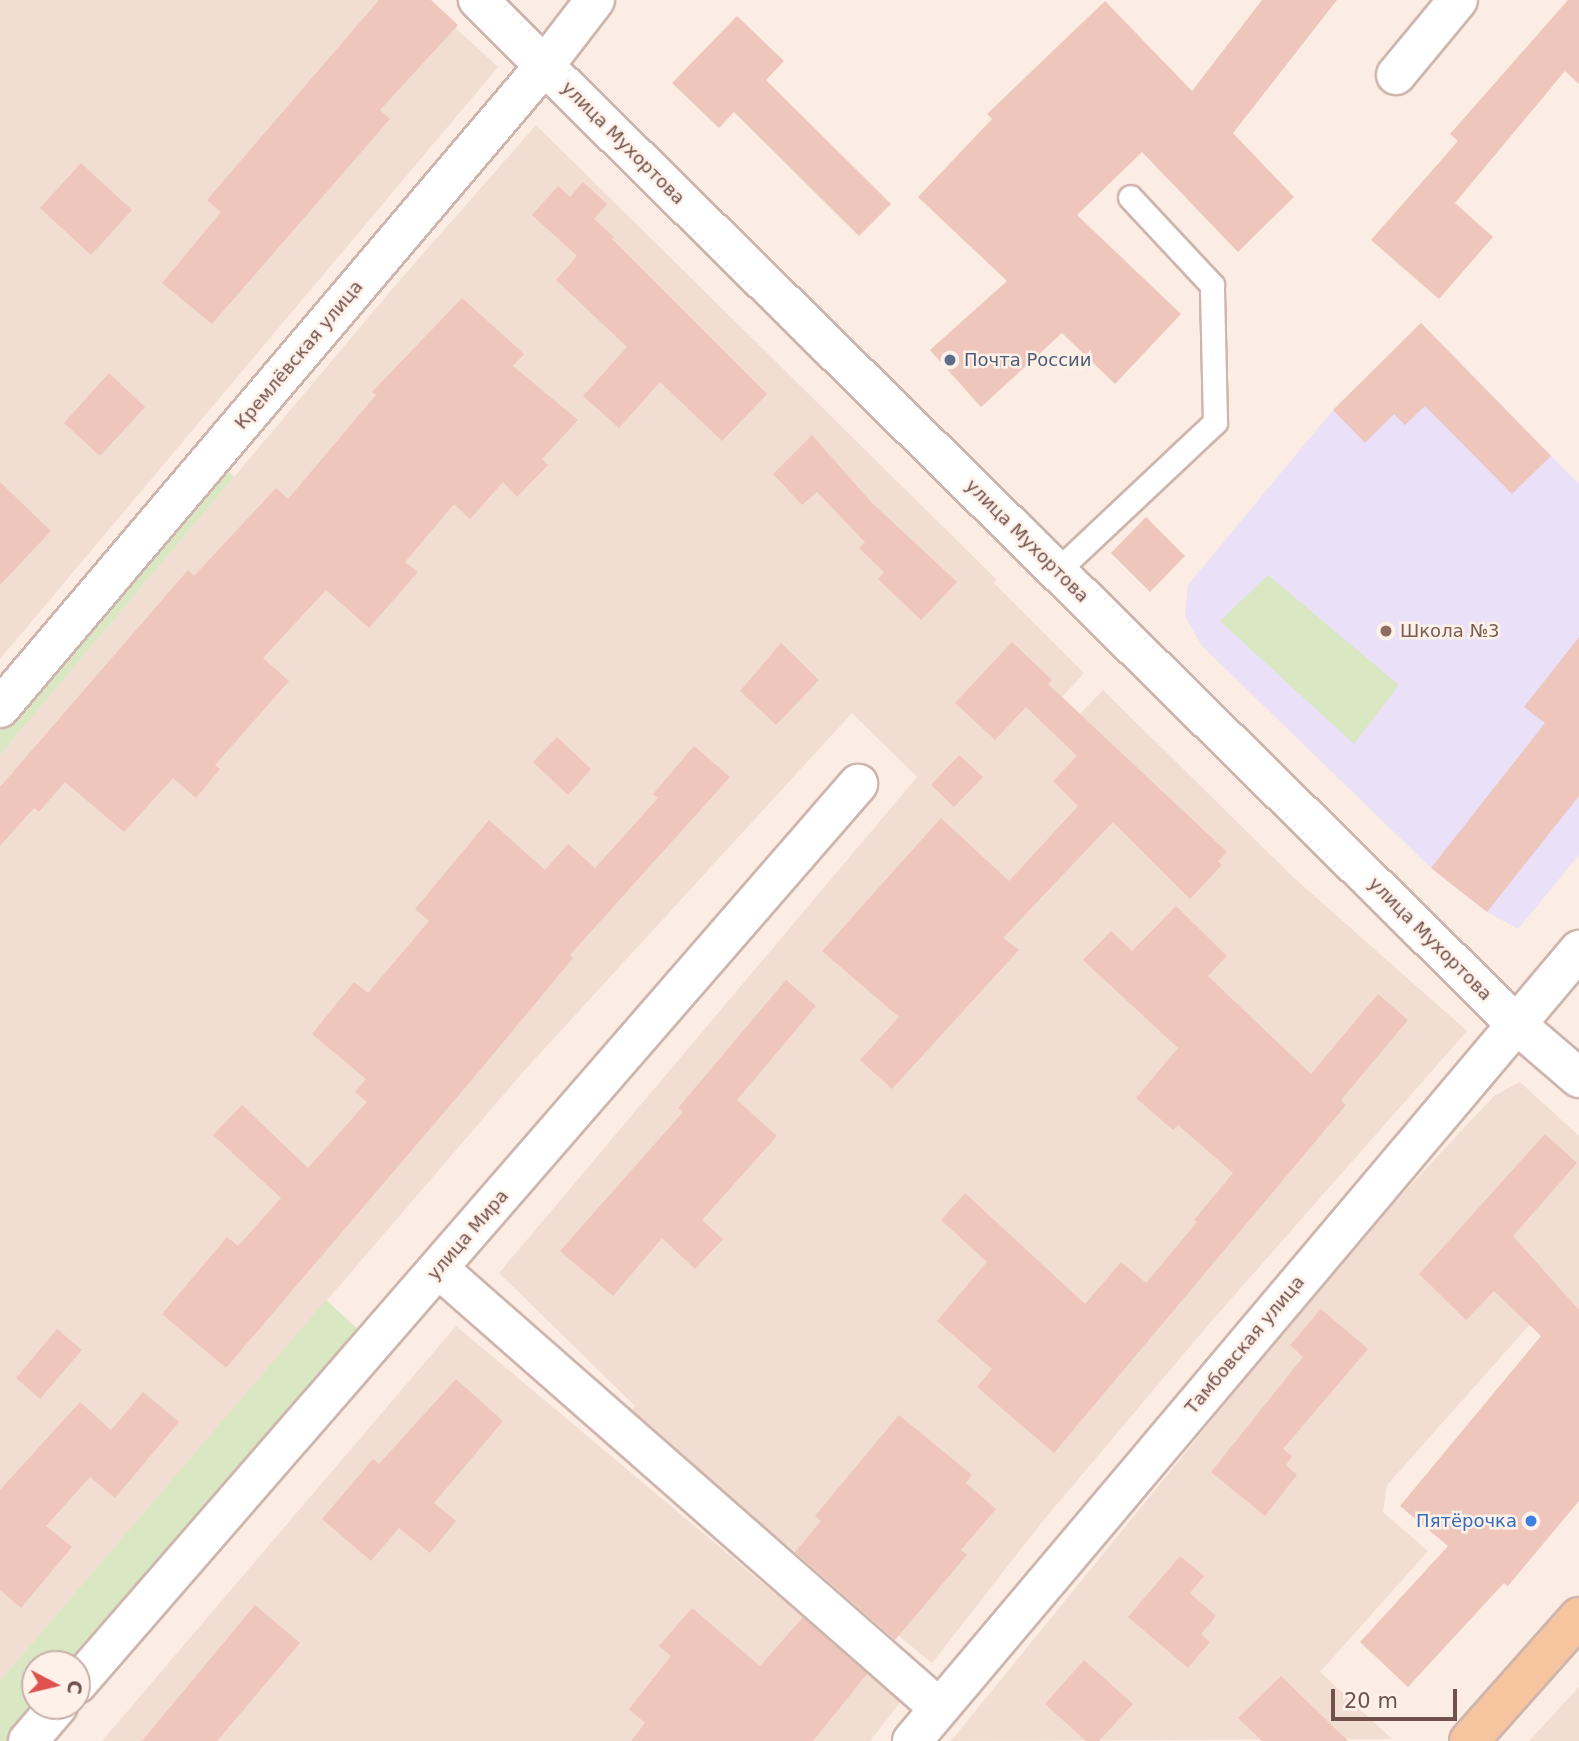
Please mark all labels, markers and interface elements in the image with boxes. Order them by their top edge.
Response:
street label: улица Мухортова [557,77,689,209]
street label: Кремлёвская улица [230,276,368,434]
place label: Почта России [964,349,1091,371]
marker: Почта России [942,352,958,368]
street label: улица Мухортова [961,475,1093,607]
place label: Школа №3 [1400,620,1500,642]
marker: Школа №3 [1378,623,1394,639]
street label: улица Мухортова [1364,873,1496,1005]
street label: улица Мира [423,1185,513,1285]
street label: Тамбовская улица [1181,1271,1309,1419]
place label: Пятёрочка [1416,1510,1517,1532]
marker: Пятёрочка [1523,1513,1539,1529]
north arrow [21,1650,91,1720]
scale bar [1334,1674,1460,1718]
text: С [63,1679,87,1696]
text: 20 m [1344,1689,1398,1713]

